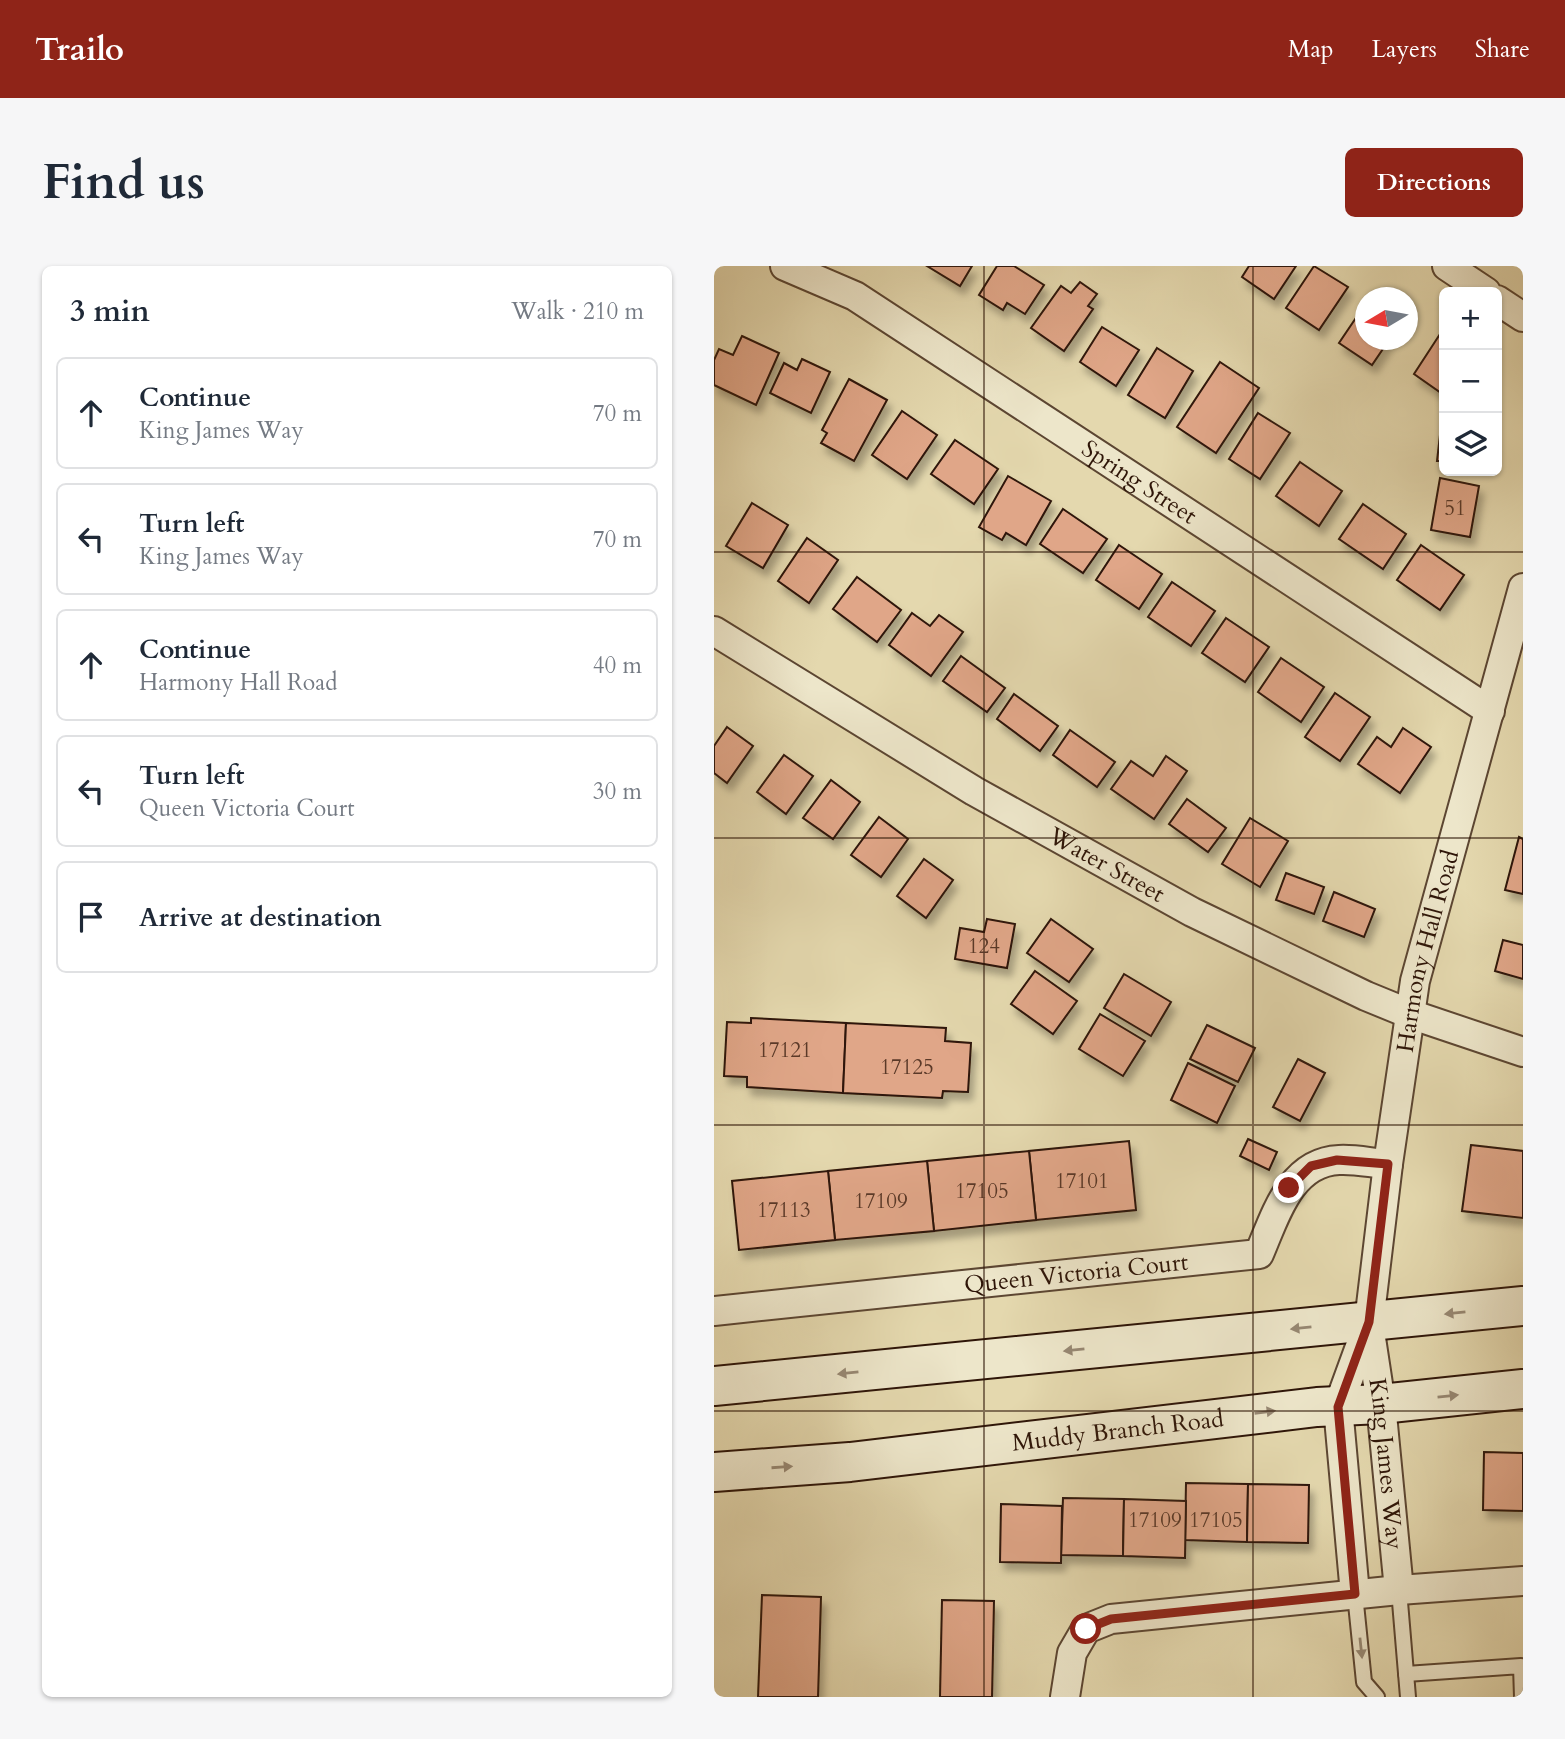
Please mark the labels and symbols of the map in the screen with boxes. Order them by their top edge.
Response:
north arrow [1355,287,1418,350]
street label: Spring Street [1075,432,1204,532]
house number: 51 [1444,494,1466,523]
street label: Water Street [1042,819,1171,910]
street label: Harmony Hall Road [1388,846,1467,1055]
house number: 124 [968,932,1000,961]
house number: 17121 [758,1036,812,1065]
house number: 17125 [880,1053,934,1082]
house number: 17101 [1055,1167,1109,1196]
route end [1273,1172,1304,1203]
house number: 17105 [955,1177,1009,1206]
house number: 17109 [854,1187,908,1216]
house number: 17113 [757,1196,811,1225]
street label: Queen Victoria Court [962,1245,1190,1301]
one-way arrow [1444,1308,1466,1319]
one-way arrow [1290,1323,1312,1334]
one-way arrow [1063,1345,1085,1356]
one-way arrow [837,1368,859,1379]
street label: King James Way [1361,1376,1412,1551]
one-way arrow [1438,1391,1460,1402]
street label: Muddy Branch Road [1010,1402,1226,1459]
one-way arrow [1255,1407,1277,1418]
one-way arrow [771,1461,793,1472]
house number: 17109 [1128,1506,1182,1535]
house number: 17105 [1189,1506,1243,1535]
route start [1070,1613,1101,1644]
one-way arrow [1355,1637,1366,1659]

